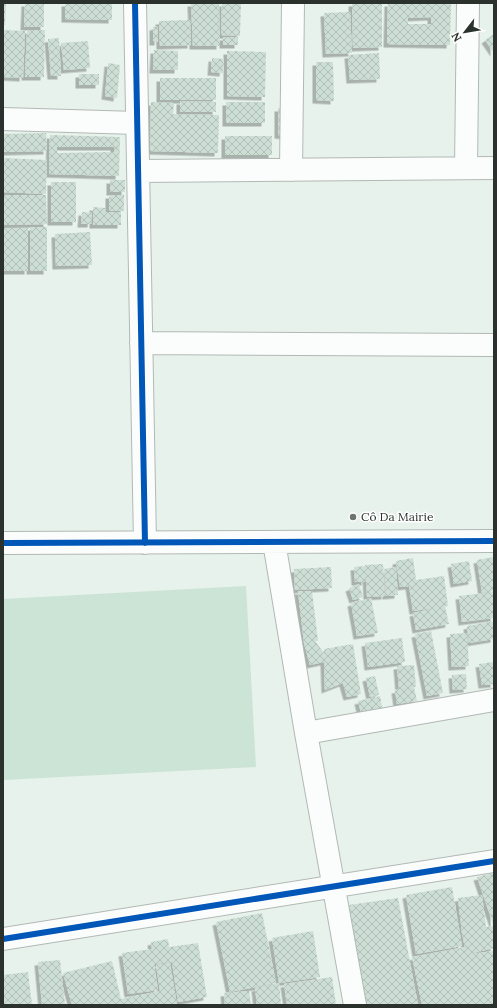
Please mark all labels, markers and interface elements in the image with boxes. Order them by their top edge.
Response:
north arrow [445,12,485,52]
text: N [448,29,465,44]
place label: Cô Da Mairie [361,509,434,524]
marker: Cô Da Mairie [348,512,358,522]

